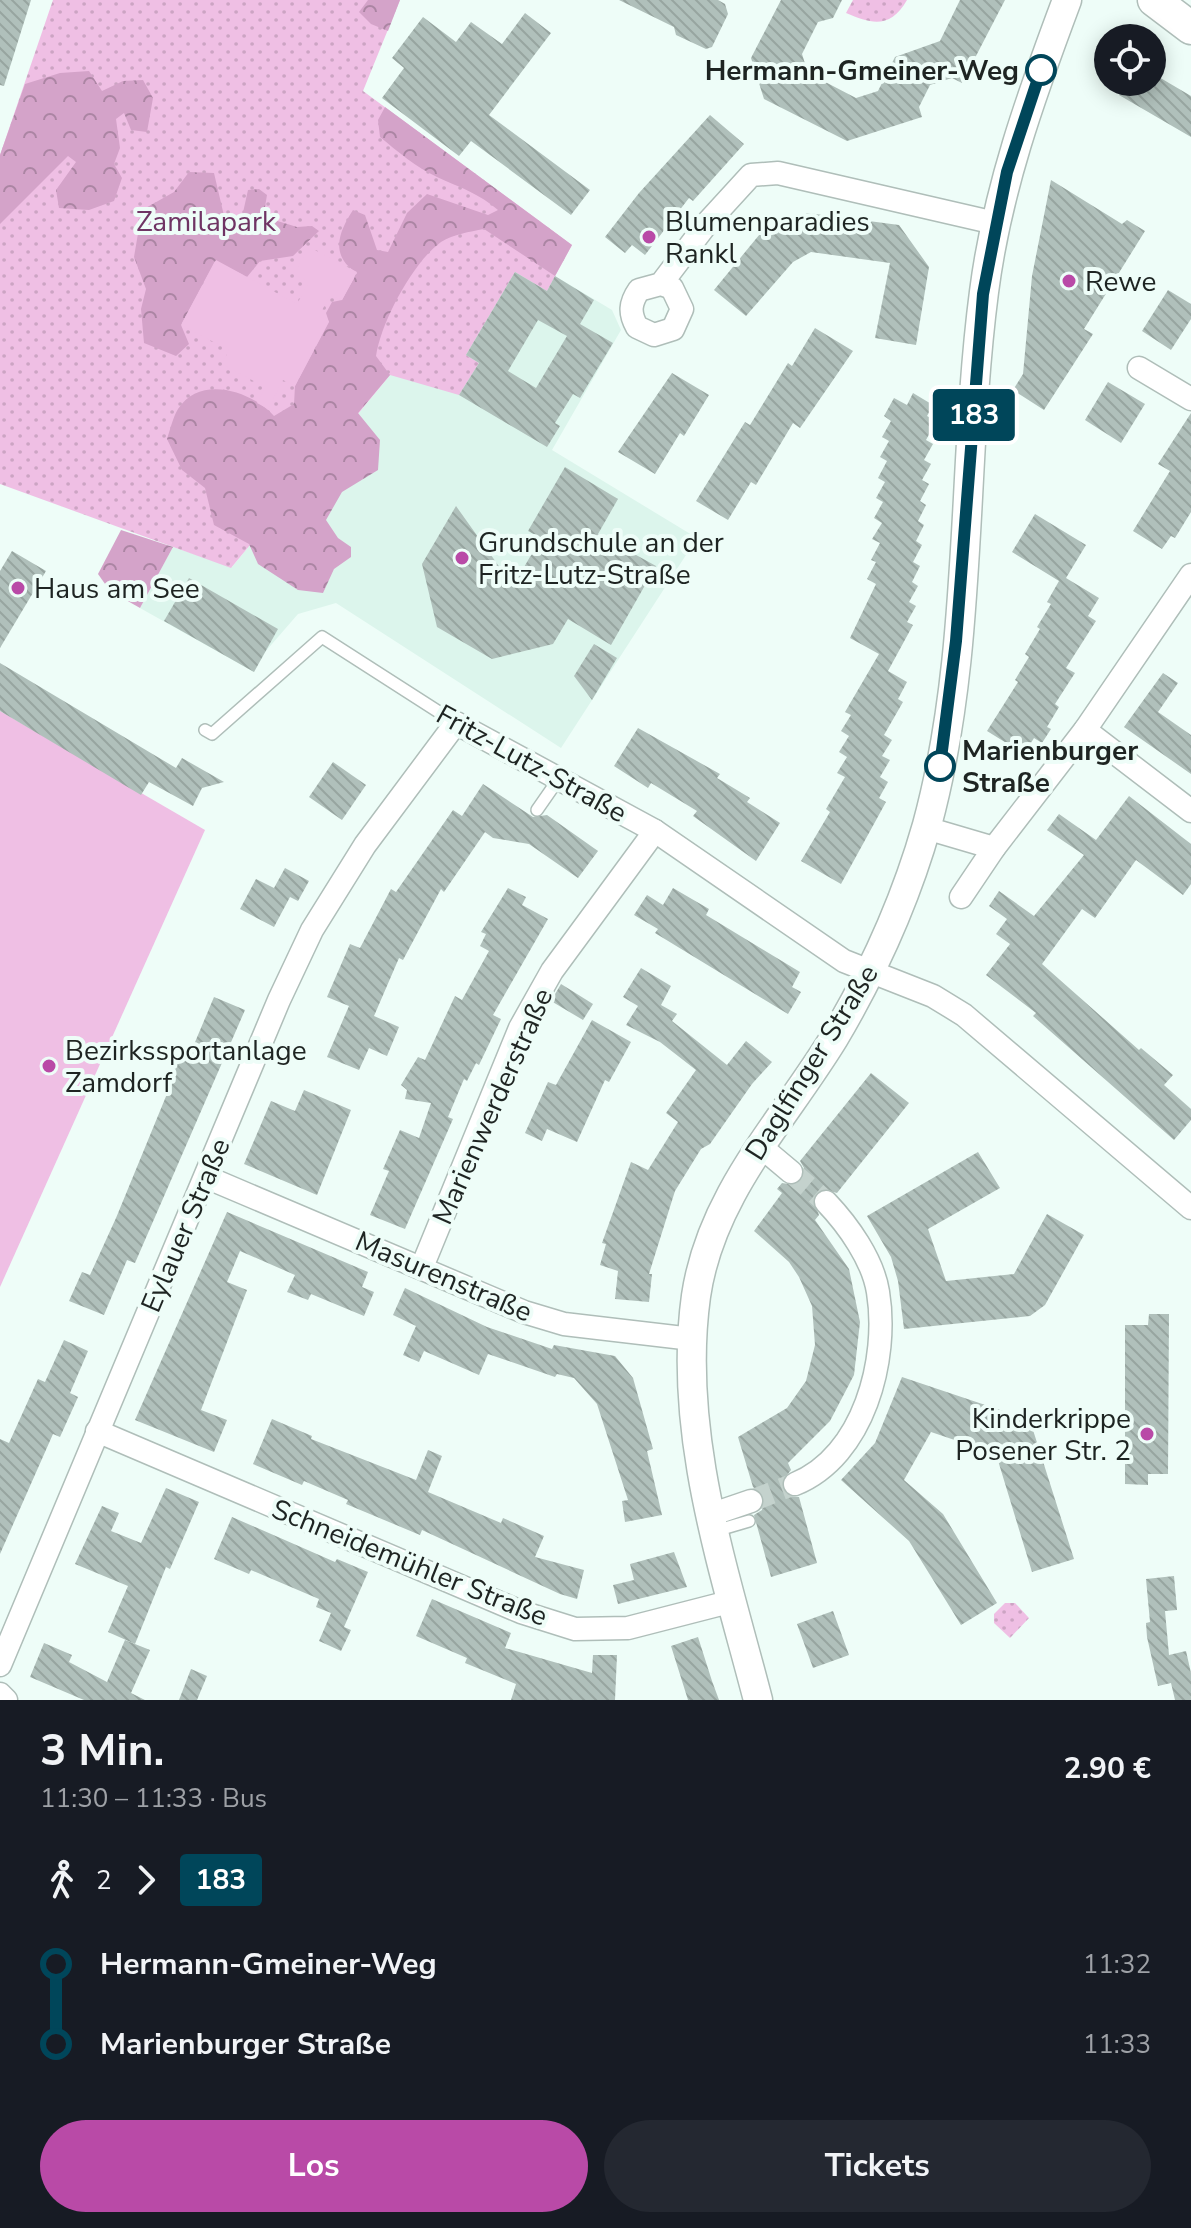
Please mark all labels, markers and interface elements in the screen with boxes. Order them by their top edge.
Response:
map controls [1094,24,1166,96]
button: locate [1094,24,1166,96]
place label: Hermann-Gmeiner-Weg [705,52,1019,90]
marker: Hermann-Gmeiner-Weg [1026,55,1056,85]
park label: Zamilapark [136,203,277,241]
place label: Blumenparadies Rankl [665,203,870,273]
marker: Blumenparadies Rankl [640,228,658,246]
place label: Rewe [1085,263,1156,301]
marker: Rewe [1060,272,1078,290]
line badge: 183 [928,389,1020,441]
text: 183 [949,396,999,434]
place label: Grundschule an der Fritz-Lutz-Straße [478,524,724,594]
marker: Grundschule an der Fritz-Lutz-Straße [453,549,471,567]
place label: Haus am See [34,570,200,608]
marker: Haus am See [9,579,27,597]
street label: Fritz-Lutz-Straße [429,696,634,832]
place label: Marienburger Straße [962,732,1138,802]
marker: Marienburger Straße [925,751,955,781]
street label: Daglfinger Straße [736,957,887,1168]
street label: Marienwerderstraße [424,982,562,1231]
place label: Bezirkssportanlage Zamdorf [65,1032,307,1102]
marker: Bezirkssportanlage Zamdorf [40,1057,58,1075]
street label: Eylauer Straße [132,1133,240,1318]
street label: Masurenstraße [349,1223,538,1331]
place label: Kinderkrippe Posener Str. 2 [955,1400,1131,1470]
marker: Kinderkrippe Posener Str. 2 [1138,1425,1156,1443]
street label: Schneidemühler Straße [266,1490,553,1636]
text: 3 Min. [40,1721,164,1781]
text: 2.90 € [1063,1748,1151,1789]
text: 11:30 – 11:33 · Bus [40,1781,267,1816]
icon: walk [40,1858,84,1902]
icon: forward [124,1858,168,1902]
text: 183 [196,1861,246,1899]
text: 2 [96,1863,112,1898]
text: Hermann-Gmeiner-Weg [100,1944,437,1985]
text: 11:32 [1083,1947,1151,1982]
text: Marienburger Straße [100,2024,391,2065]
text: 11:33 [1083,2027,1151,2062]
button: Los [40,2120,588,2212]
button: Tickets [604,2120,1151,2212]

